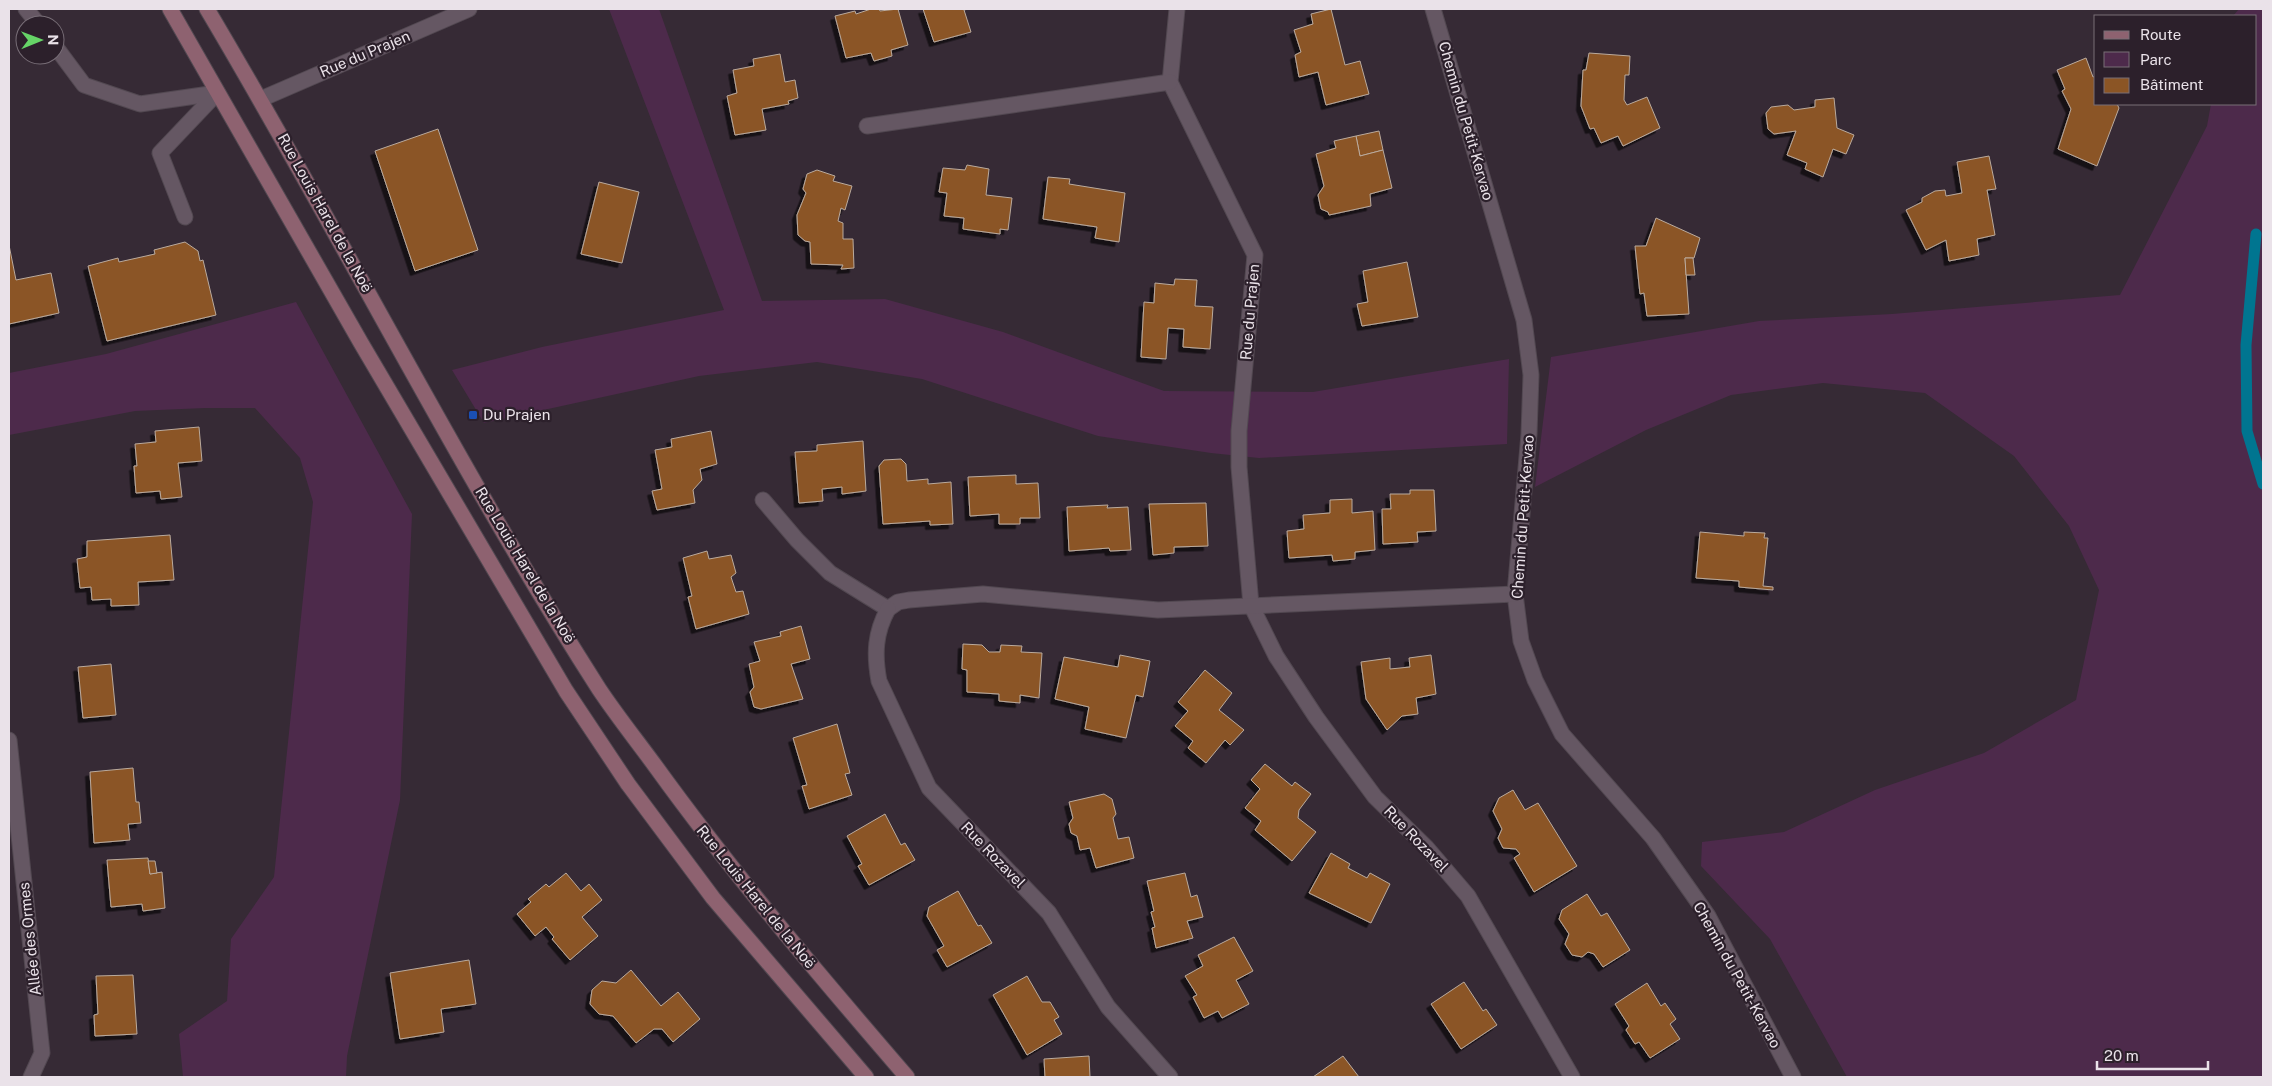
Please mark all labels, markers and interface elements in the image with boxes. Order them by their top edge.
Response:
north arrow [15,15,65,65]
legend [2094,15,2257,105]
text: Route [2140,26,2181,43]
street label: Rue du Prajen [317,27,412,80]
text: N [45,34,61,45]
street label: Chemin du Petit-Kervao [1436,39,1497,202]
text: Parc [2140,51,2172,68]
text: Bâtiment [2140,76,2203,93]
street label: Rue Louis Harel de la Noë [275,130,376,295]
street label: Rue du Prajen [1237,263,1262,361]
place label: Du Prajen [483,406,550,423]
marker: Du Prajen [467,409,479,421]
street label: Chemin du Petit-Kervao [1508,434,1537,600]
street label: Rue Louis Harel de la Noë [472,484,579,646]
street label: Rue Rozavel [1381,802,1452,875]
street label: Rue Rozavel [958,818,1029,891]
street label: Rue Louis Harel de la Noë [694,822,819,972]
street label: Allée des Ormes [15,882,44,997]
street label: Chemin du Petit-Kervao [1690,899,1785,1051]
scale bar [2097,1038,2208,1070]
text: 20 m [2104,1047,2139,1064]

